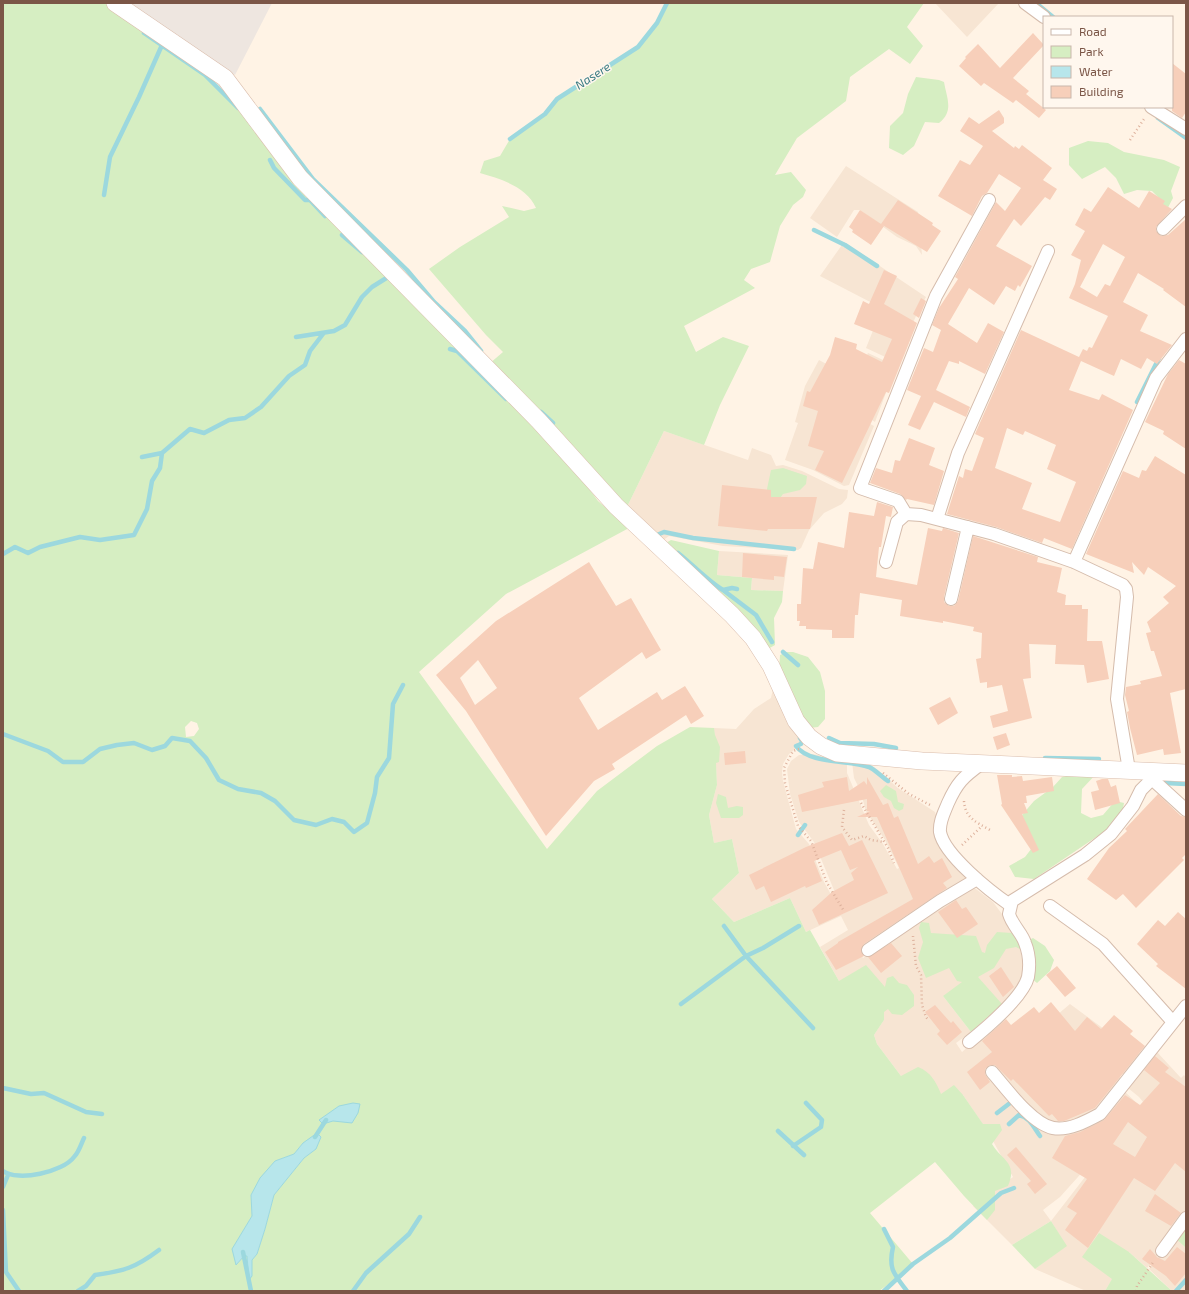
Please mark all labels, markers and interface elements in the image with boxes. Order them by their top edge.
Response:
legend [1043,16,1173,108]
text: Road [1079,24,1107,38]
text: Park [1079,44,1104,58]
water label: Nasere [572,58,613,92]
text: Water [1079,64,1113,78]
text: Building [1079,84,1124,98]

